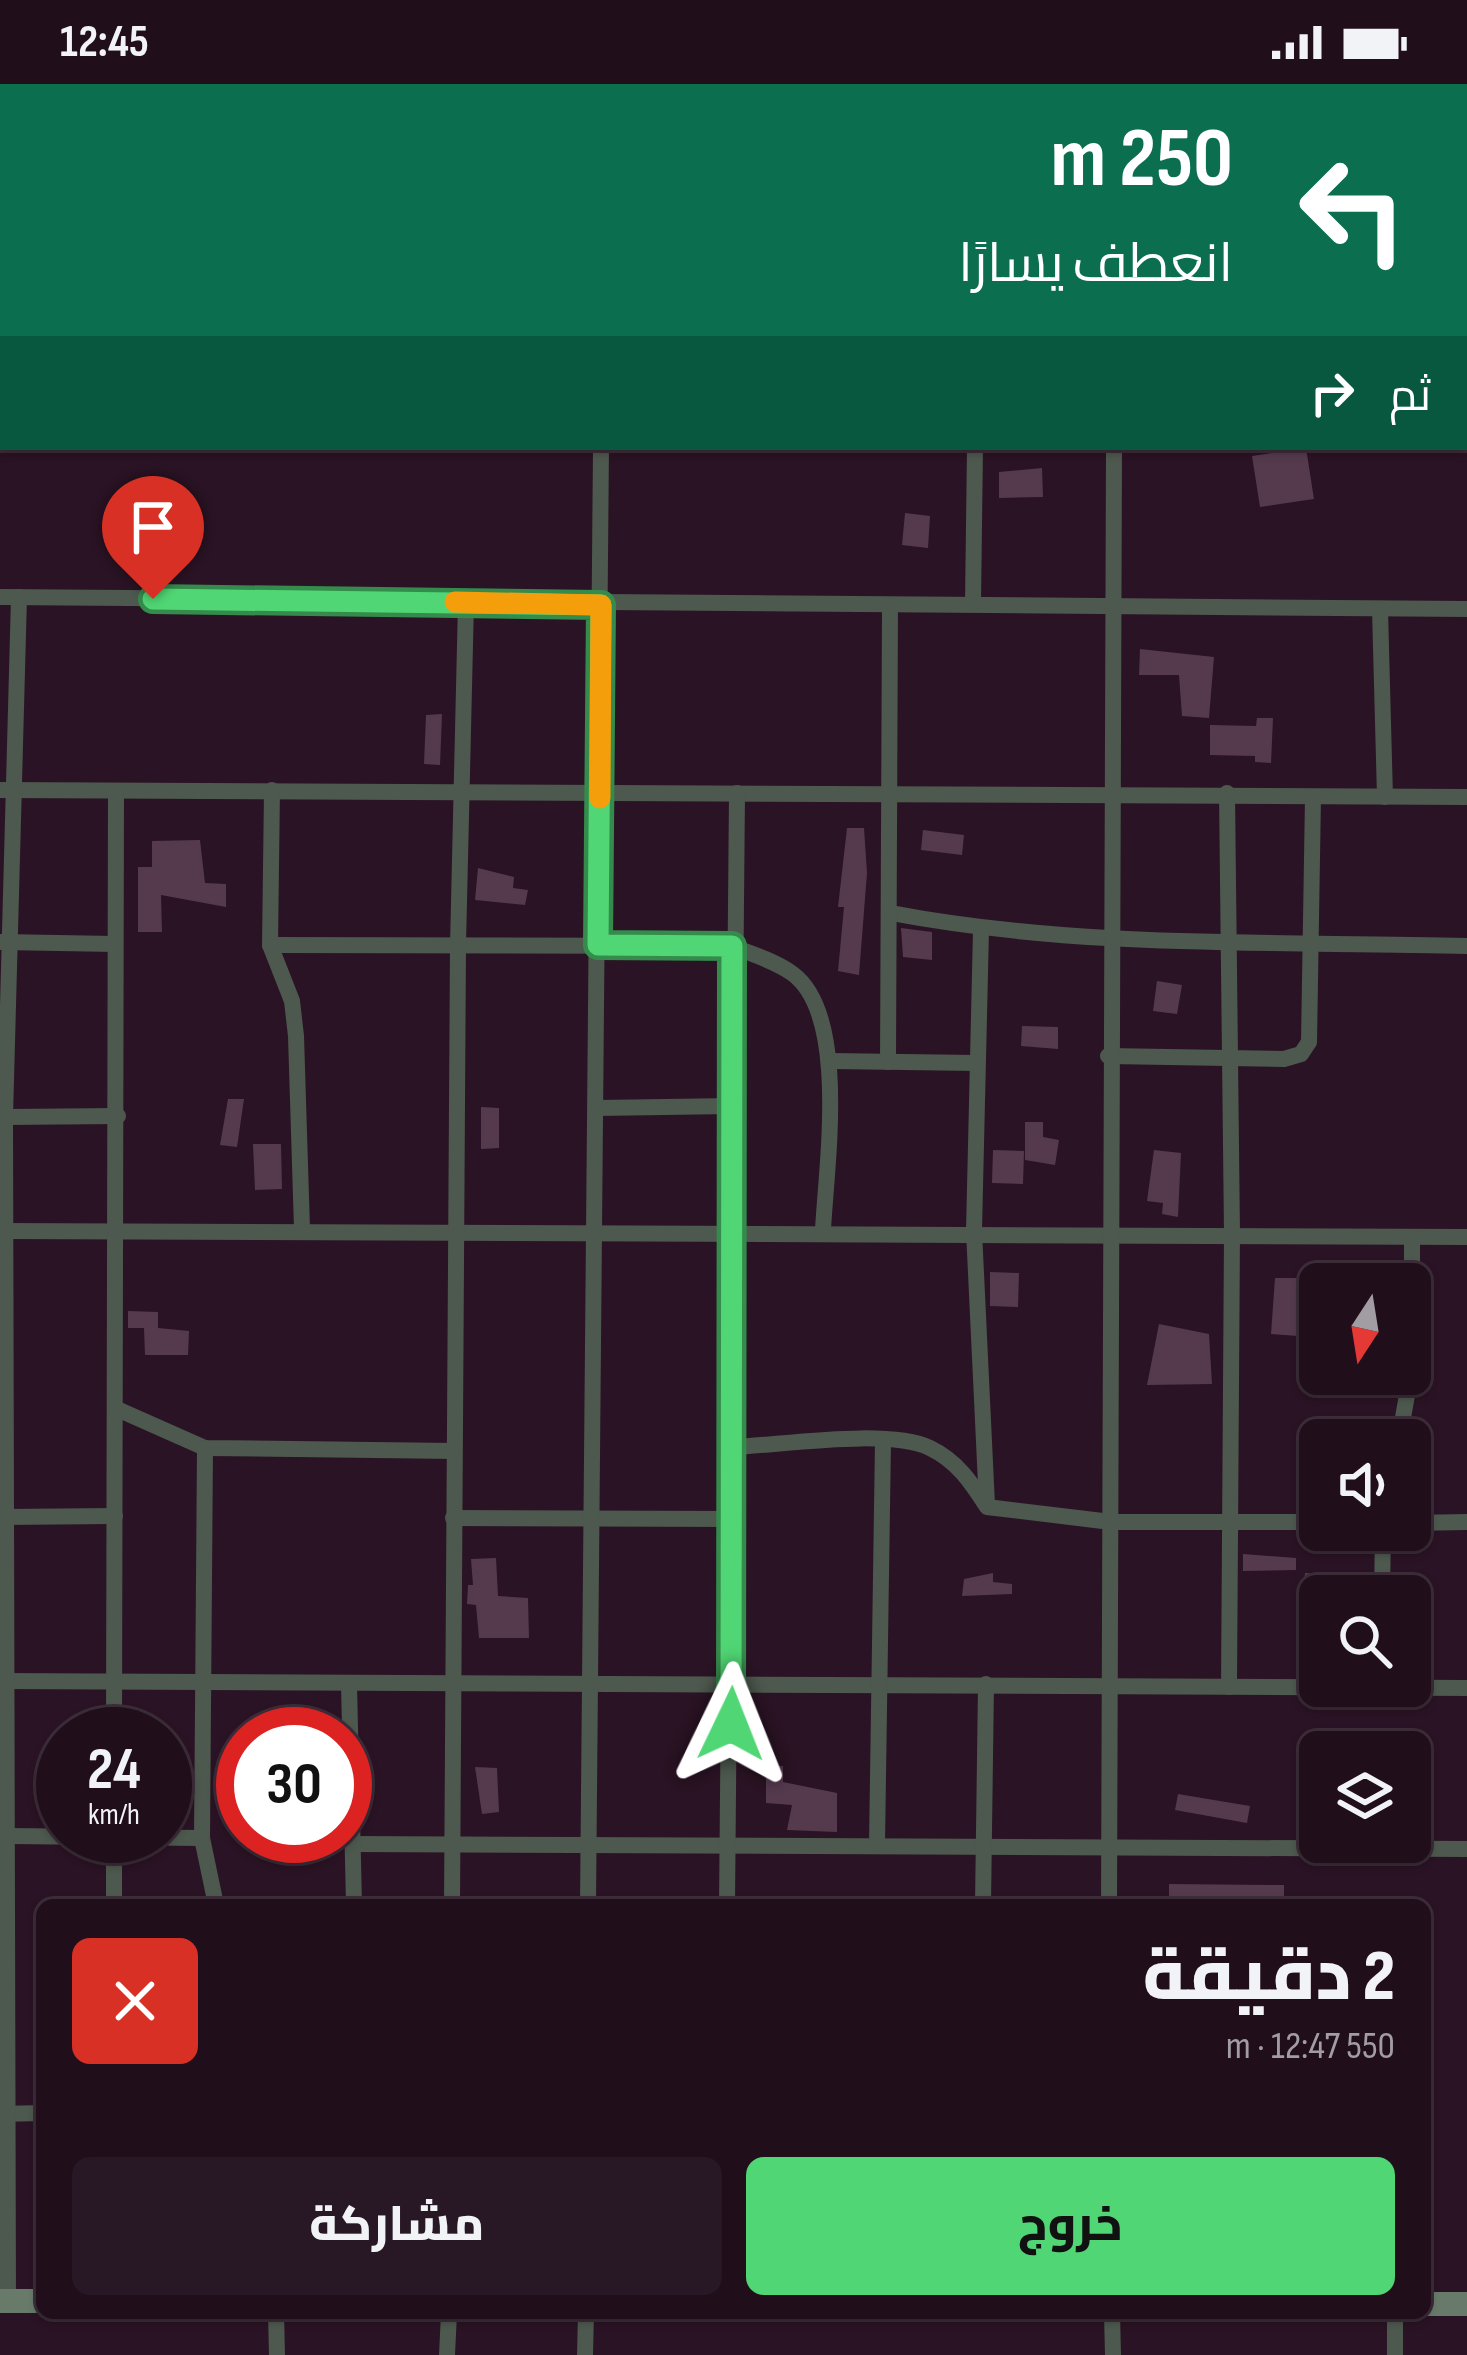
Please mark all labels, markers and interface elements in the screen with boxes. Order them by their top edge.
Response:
text: 12:45 [60,15,149,70]
text: 250 m [1051,109,1233,210]
icon: left [1275,132,1431,288]
text: انعطف يسارًا [958,232,1233,297]
icon: right [1299,360,1365,426]
text: ثم [1389,369,1431,424]
pin [102,476,204,599]
icon: arrive [120,494,186,560]
north arrow [1299,1263,1431,1395]
map controls [1299,1263,1431,1863]
button: sound [1299,1419,1431,1551]
button: search [1299,1575,1431,1707]
position arrow [668,1661,794,1787]
speed limit sign: 30 [216,1707,372,1863]
button: layers [1299,1731,1431,1863]
text: 24 [87,1734,141,1806]
text: km/h [88,1797,140,1833]
text: 2 دقيقة [1142,1934,1395,2021]
button: close [72,1938,198,2064]
text: 550 m · 12:47 [1226,2023,1395,2070]
button: مشاركة [72,2157,722,2295]
button: خروج [746,2157,1395,2295]

